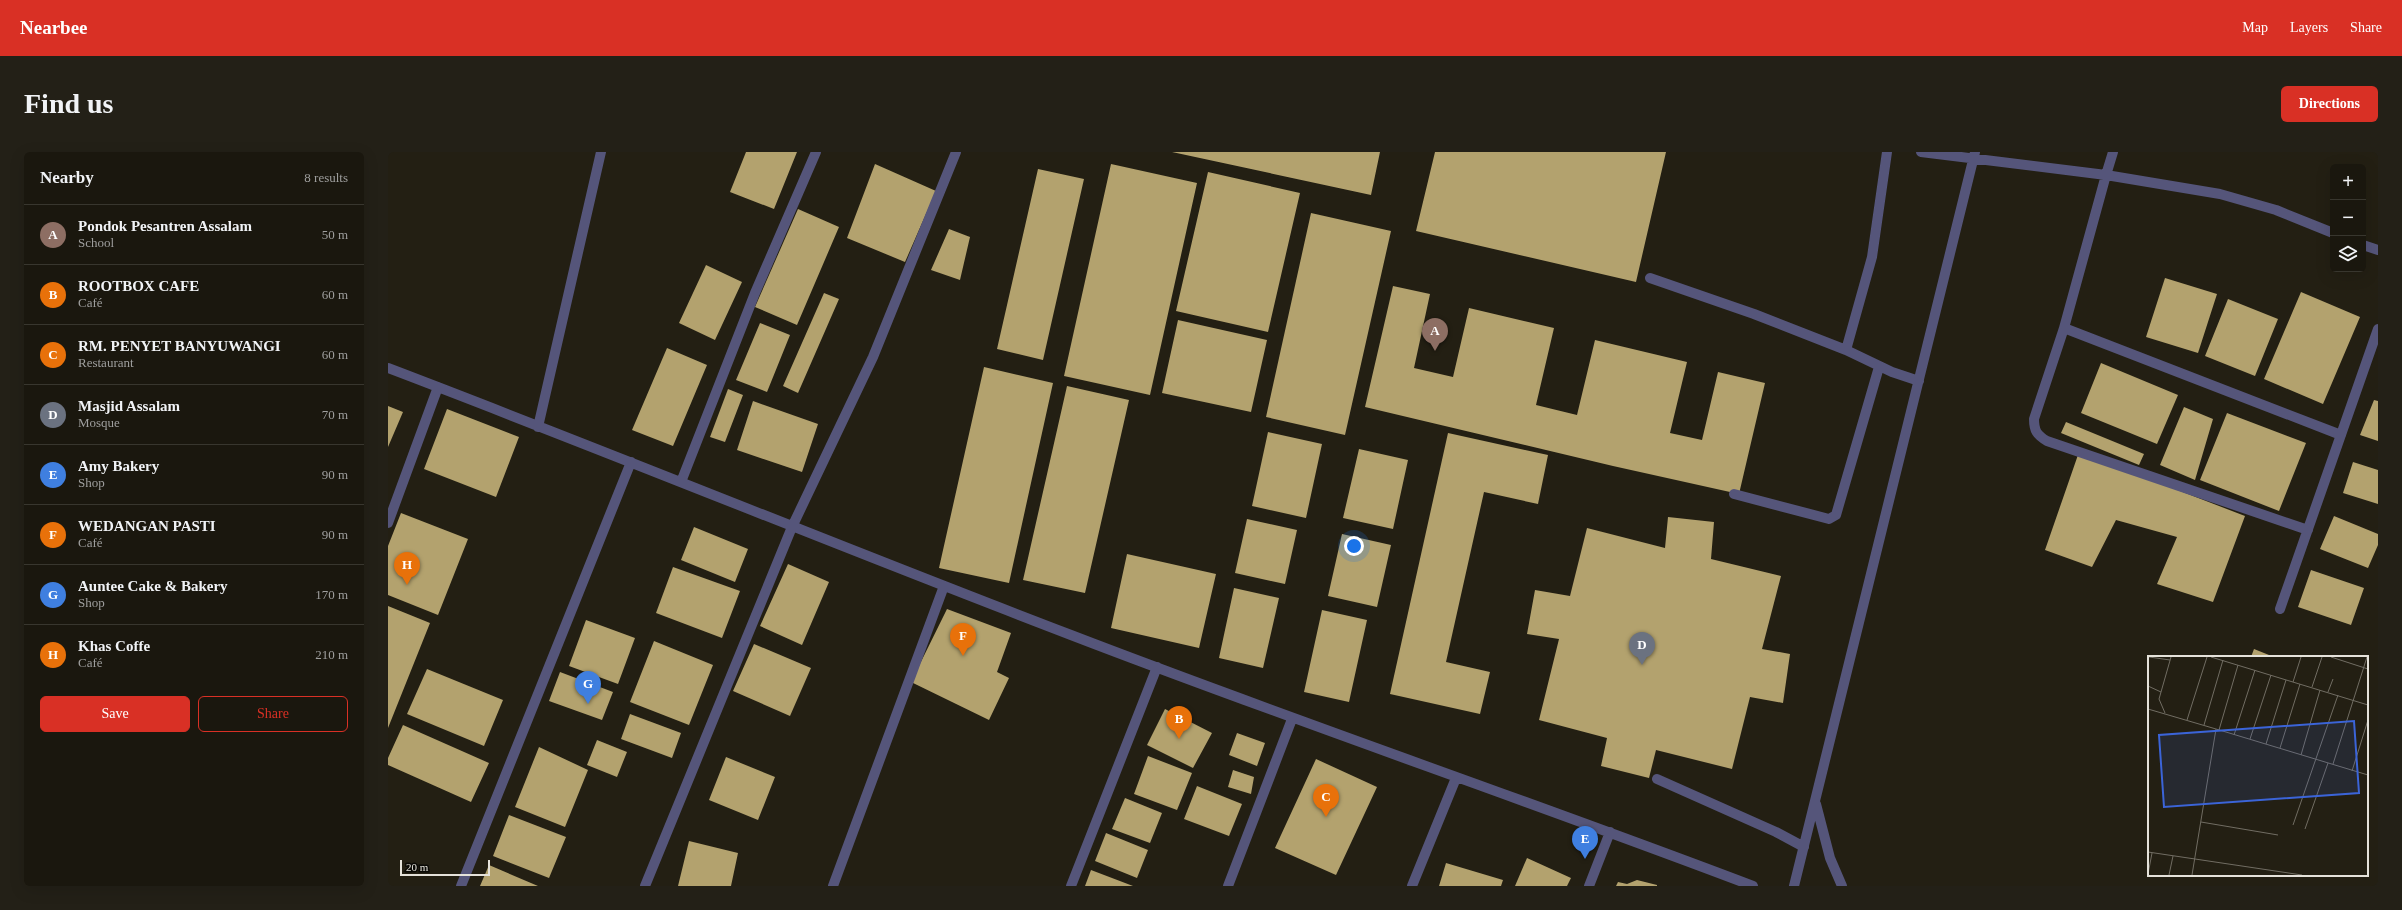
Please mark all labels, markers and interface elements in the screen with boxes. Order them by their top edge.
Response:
text: Nearbee [20,17,88,38]
text: Map [2242,20,2268,35]
text: Layers [2290,20,2328,35]
text: Share [2350,20,2382,35]
button: Directions [2281,86,2378,122]
text: Find us [24,88,114,119]
map controls [2330,164,2366,272]
button: + [2330,164,2366,200]
text: Nearby [40,168,94,187]
text: 8 results [304,170,348,185]
button: − [2330,200,2366,236]
text: Pondok Pesantren Assalam [78,218,252,234]
text: A [48,227,58,242]
text: 50 m [322,227,348,242]
text: School [78,235,114,250]
button: layers [2330,236,2366,272]
text: ROOTBOX CAFE [78,278,199,294]
text: B [49,287,57,302]
text: 60 m [322,287,348,302]
text: Café [78,295,103,310]
pin: A [1422,318,1448,351]
text: RM. PENYET BANYUWANGI [78,338,281,354]
text: C [48,347,58,362]
text: 60 m [322,347,348,362]
text: Restaurant [78,355,134,370]
text: Masjid Assalam [78,398,180,414]
text: D [48,407,58,422]
text: 70 m [322,407,348,422]
text: Mosque [78,415,120,430]
text: Amy Bakery [78,458,159,474]
text: E [49,467,57,482]
text: 90 m [322,467,348,482]
text: Shop [78,475,105,490]
text: WEDANGAN PASTI [78,518,216,534]
text: F [49,527,57,542]
text: 90 m [322,527,348,542]
text: Café [78,535,103,550]
your location [1344,536,1364,556]
pin: H [394,552,420,585]
text: Auntee Cake & Bakery [78,578,228,594]
text: G [48,587,58,602]
text: 170 m [315,587,348,602]
text: Shop [78,595,105,610]
pin: F [950,623,976,656]
pin: D [1629,632,1655,665]
text: Khas Coffe [78,638,150,654]
text: H [48,647,58,662]
text: 210 m [315,647,348,662]
text: Café [78,655,103,670]
inset map [2148,656,2368,876]
pin: G [575,671,601,704]
button: Save [40,696,190,732]
button: Share [198,696,348,732]
pin: B [1166,706,1192,739]
pin: C [1313,784,1339,817]
pin: E [1572,826,1598,859]
scale bar [400,858,490,877]
text: 20 m [406,861,428,873]

